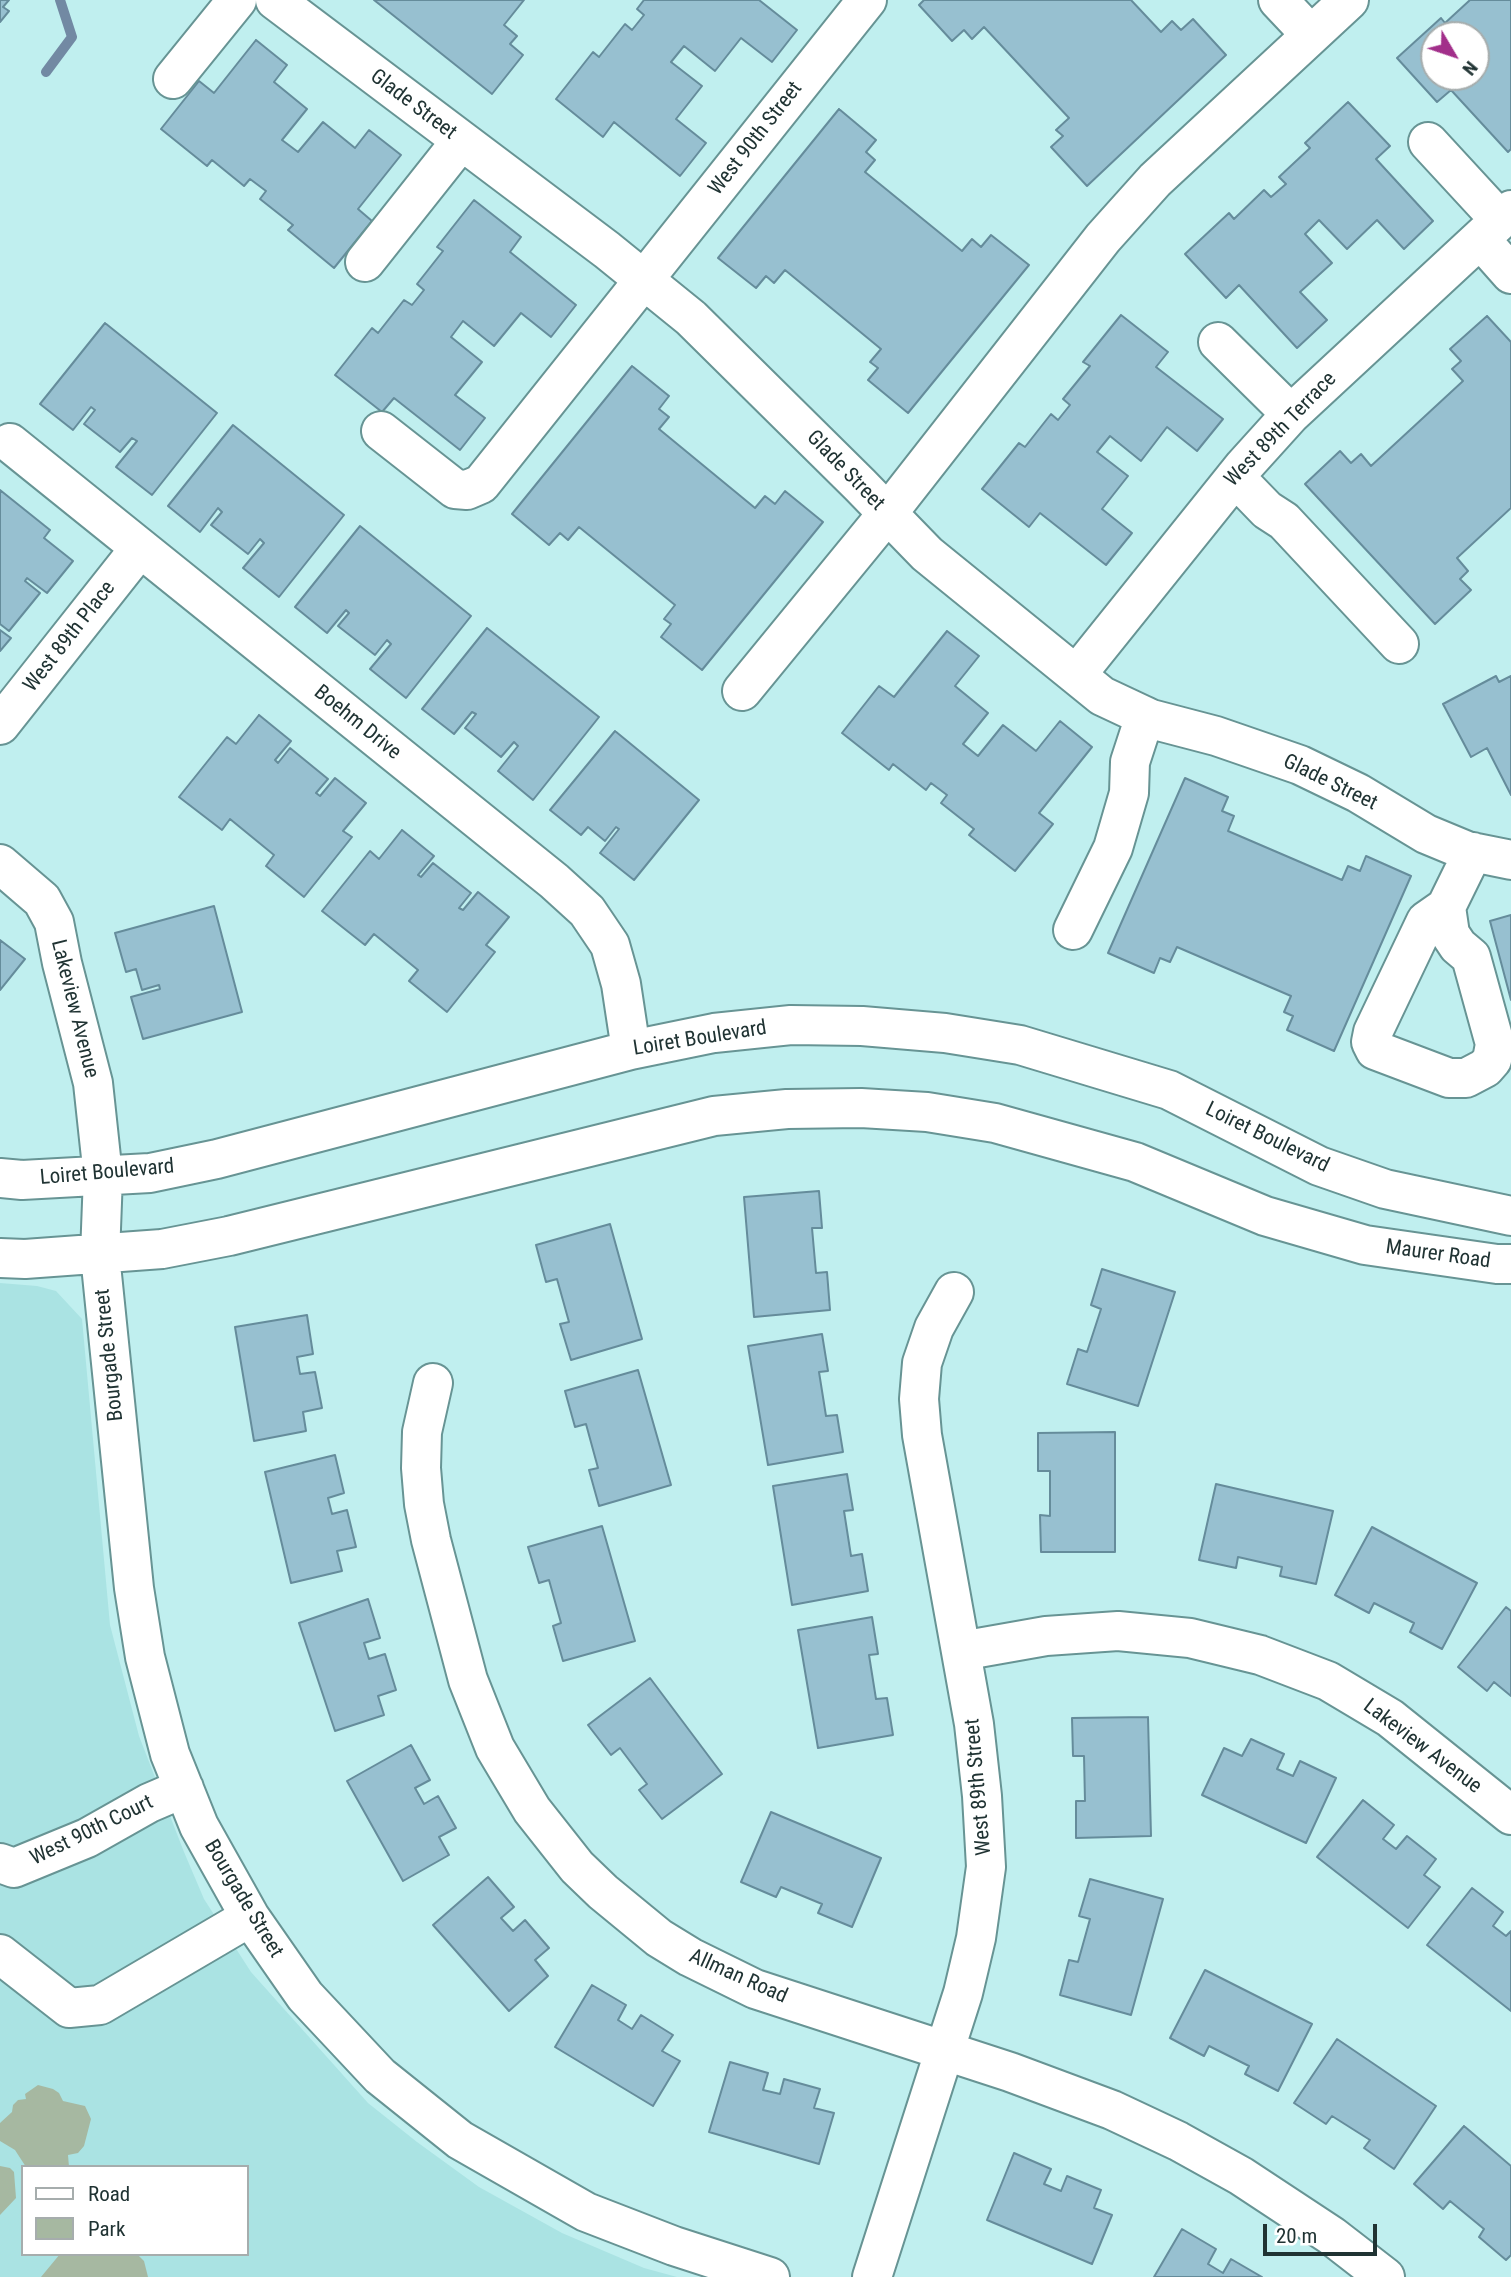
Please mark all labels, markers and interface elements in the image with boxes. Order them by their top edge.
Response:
north arrow [1420,21,1490,91]
text: N [1458,57,1483,80]
street label: Glade Street [365,64,461,146]
street label: West 90th Street [704,77,808,201]
street label: West 89th Terrace [1220,367,1342,493]
street label: Glade Street [801,426,889,516]
street label: West 89th Place [19,576,121,698]
street label: Boehm Drive [308,680,406,766]
street label: Glade Street [1279,749,1381,817]
street label: Lakeview Avenue [45,937,103,1081]
street label: Loiret Boulevard [632,1016,768,1062]
street label: Loiret Boulevard [1201,1097,1333,1179]
street label: Loiret Boulevard [39,1155,175,1191]
street label: Maurer Road [1384,1235,1492,1275]
street label: Bourgade Street [91,1288,129,1422]
street label: Lakeview Avenue [1358,1694,1486,1800]
street label: West 89th Street [960,1718,998,1856]
street label: West 90th Court [26,1790,158,1872]
street label: Bourgade Street [198,1835,288,1963]
street label: Allman Road [685,1944,791,2010]
legend [21,2165,248,2256]
text: Road [88,2182,130,2206]
scale bar [1266,2210,1380,2254]
text: Park [88,2217,125,2241]
text: 20 m [1276,2224,1317,2248]

